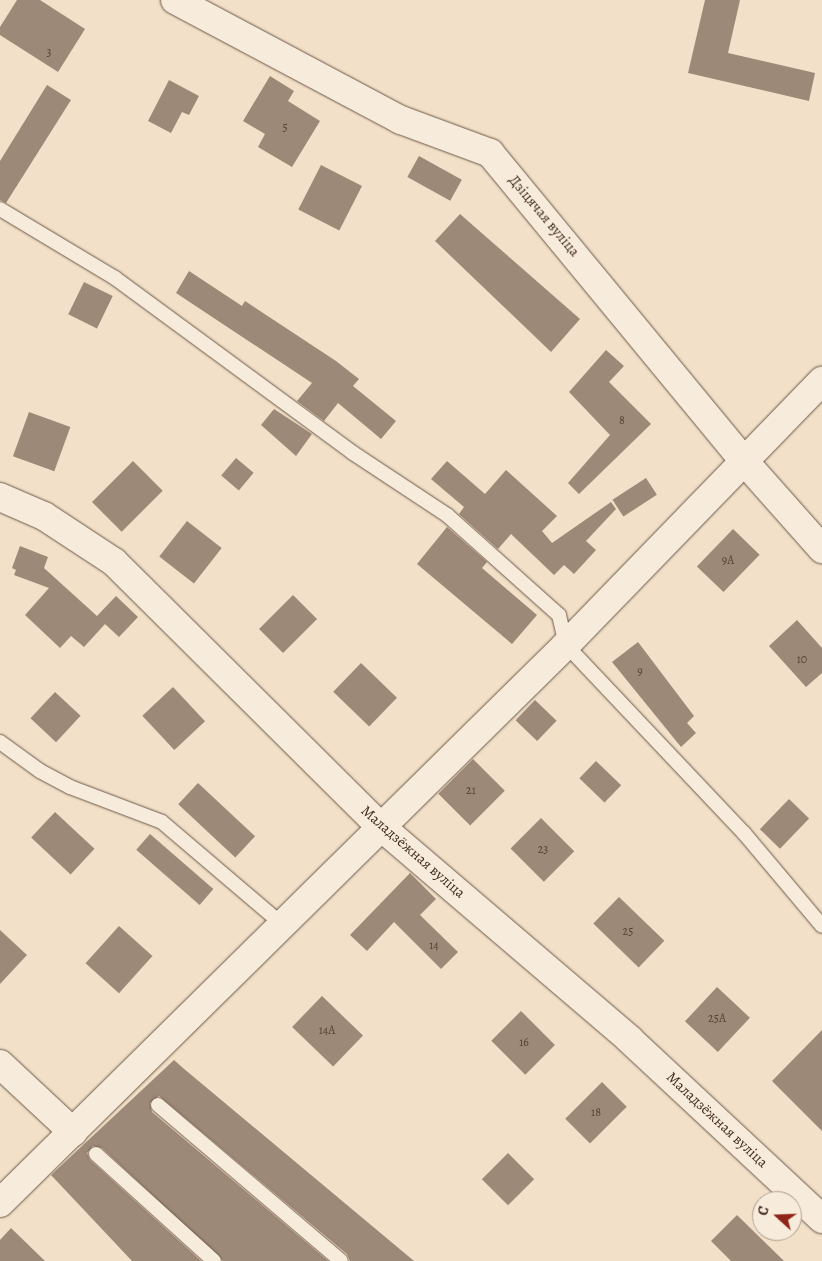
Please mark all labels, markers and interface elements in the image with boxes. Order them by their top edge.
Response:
house number: 3 [47,46,51,60]
house number: 5 [282,121,288,135]
street label: Дзіцячая вуліца [505,172,583,260]
house number: 8 [619,414,625,428]
house number: 9А [722,554,734,568]
house number: 10 [797,653,807,667]
house number: 9 [637,665,643,679]
house number: 21 [466,784,476,798]
street label: Маладзёжная вуліца [357,802,469,902]
house number: 23 [538,843,548,857]
house number: 25 [623,925,633,939]
house number: 14 [429,939,439,953]
house number: 25А [708,1012,726,1026]
house number: 14А [319,1024,335,1038]
house number: 16 [519,1036,529,1050]
street label: Маладзёжная вуліца [663,1068,771,1172]
house number: 18 [591,1106,601,1120]
north arrow [752,1191,802,1241]
text: С [753,1204,774,1218]

